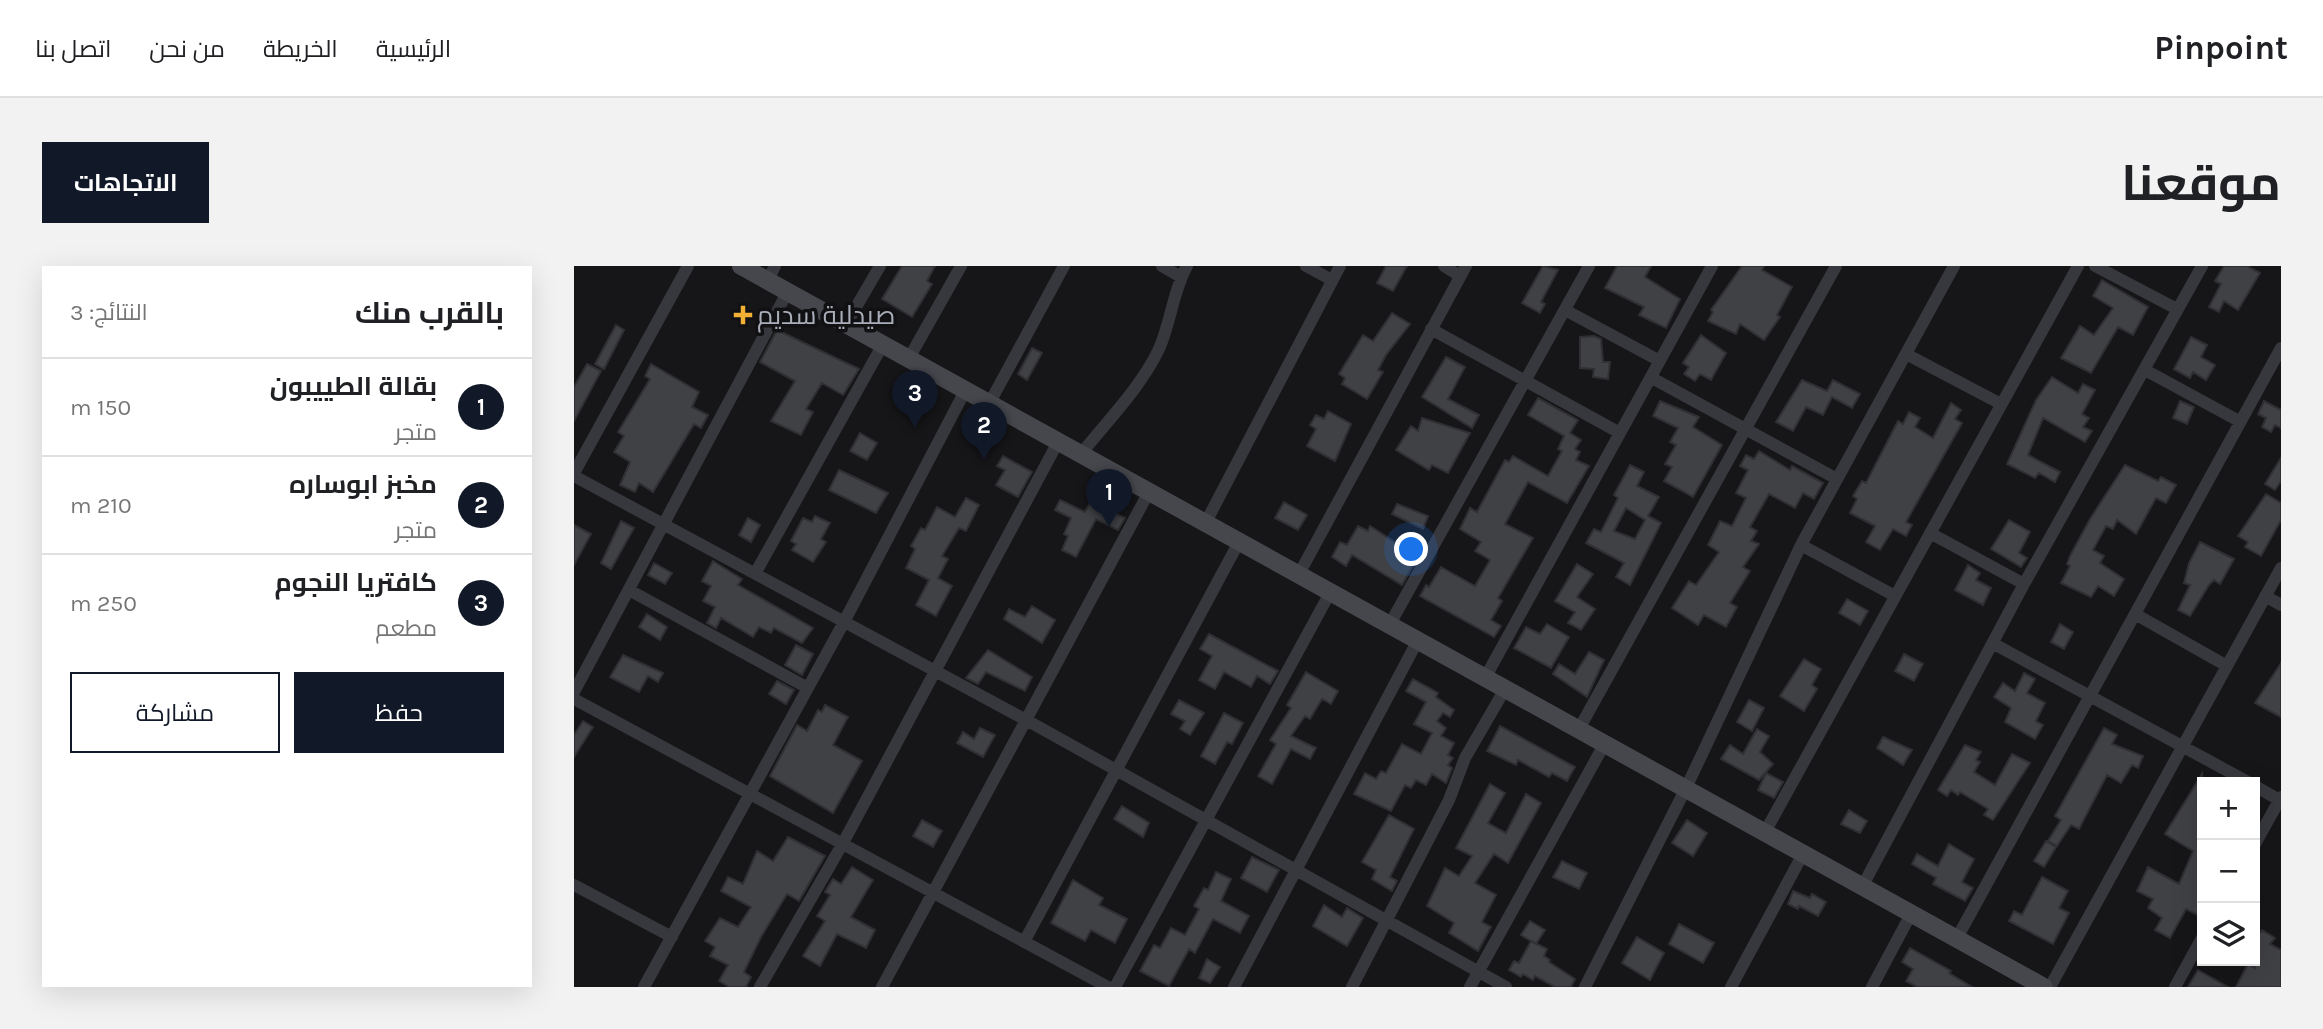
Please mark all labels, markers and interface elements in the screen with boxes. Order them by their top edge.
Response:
text: Pinpoint [2154,29,2288,67]
text: اتصل بنا [35,35,111,63]
text: من نحن [149,35,225,63]
text: الخريطة [263,35,338,63]
text: الرئيسية [376,35,451,63]
button: الاتجاهات [42,142,209,223]
text: موقعنا [2121,155,2281,212]
text: بالقرب منك [355,295,504,331]
text: النتائج: 3 [70,299,148,326]
place label: صيدلية سديم [757,300,895,333]
marker: صيدلية سديم [735,307,751,323]
pin: 3 [892,370,938,428]
text: بقالة الطييبون [270,371,437,402]
text: 150 m [70,394,131,421]
text: 1 [477,394,485,421]
pin: 2 [961,402,1007,460]
text: متجر [395,419,437,446]
text: مخبز ابوساره [289,469,437,500]
pin: 1 [1086,469,1132,527]
text: 210 m [70,492,132,519]
text: 2 [474,492,488,519]
text: متجر [395,517,437,544]
your location [1394,532,1428,566]
text: كافتريا النجوم [274,567,437,598]
text: 250 m [70,590,137,617]
text: 3 [474,590,488,617]
text: مطعم [375,615,437,642]
button: مشاركة [70,672,280,753]
button: حفظ [294,672,504,753]
map controls [2197,777,2260,966]
button: + [2197,777,2260,840]
button: − [2197,840,2260,903]
button: layers [2197,903,2260,966]

